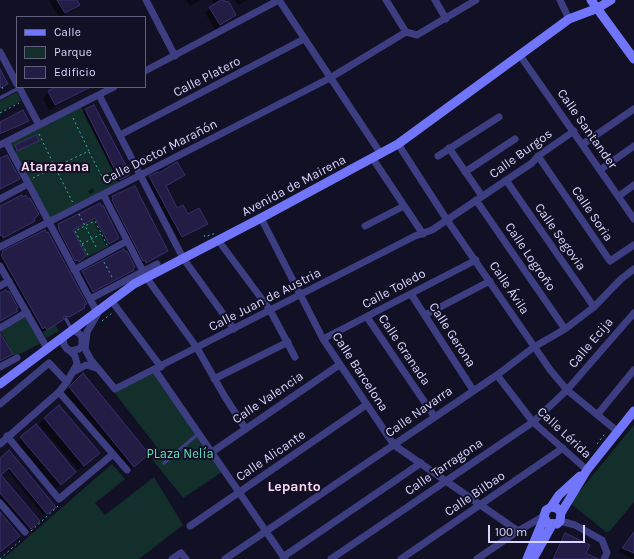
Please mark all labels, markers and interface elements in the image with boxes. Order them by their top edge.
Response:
legend [16,16,146,88]
text: Calle [54,25,81,39]
text: Parque [54,45,92,59]
street label: Calle Platero [171,53,243,101]
text: Edificio [54,65,95,79]
street label: Calle Santander [554,86,620,172]
street label: Calle Doctor Marañón [100,116,220,188]
street label: Calle Burgos [487,126,555,182]
street label: Avenida de Mairena [239,152,349,220]
district label: Atarazana [21,159,89,175]
street label: Calle Soria [568,184,616,244]
street label: Calle Segovia [531,200,589,274]
street label: Calle Logroño [501,220,559,294]
street label: Calle Ávila [486,259,532,317]
street label: Calle Juan de Austria [206,265,324,335]
street label: Calle Toledo [359,266,429,312]
street label: Calle Gerona [425,300,479,370]
street label: Calle Granada [375,312,433,388]
street label: Calle Ecija [565,315,617,371]
street label: Calle Barcelona [329,329,391,415]
street label: Calle Valencia [230,369,306,427]
street label: Calle Navarra [382,383,456,441]
street label: Calle Lérida [534,404,594,462]
street label: Calle Alicante [233,427,309,485]
street label: Calle Tarragona [402,435,486,499]
park label: PLaza Nelía [146,446,214,462]
street label: Calle Bilbao [442,468,508,520]
district label: Lepanto [267,479,321,495]
scale bar [490,517,587,543]
text: 100 m [495,525,527,539]

